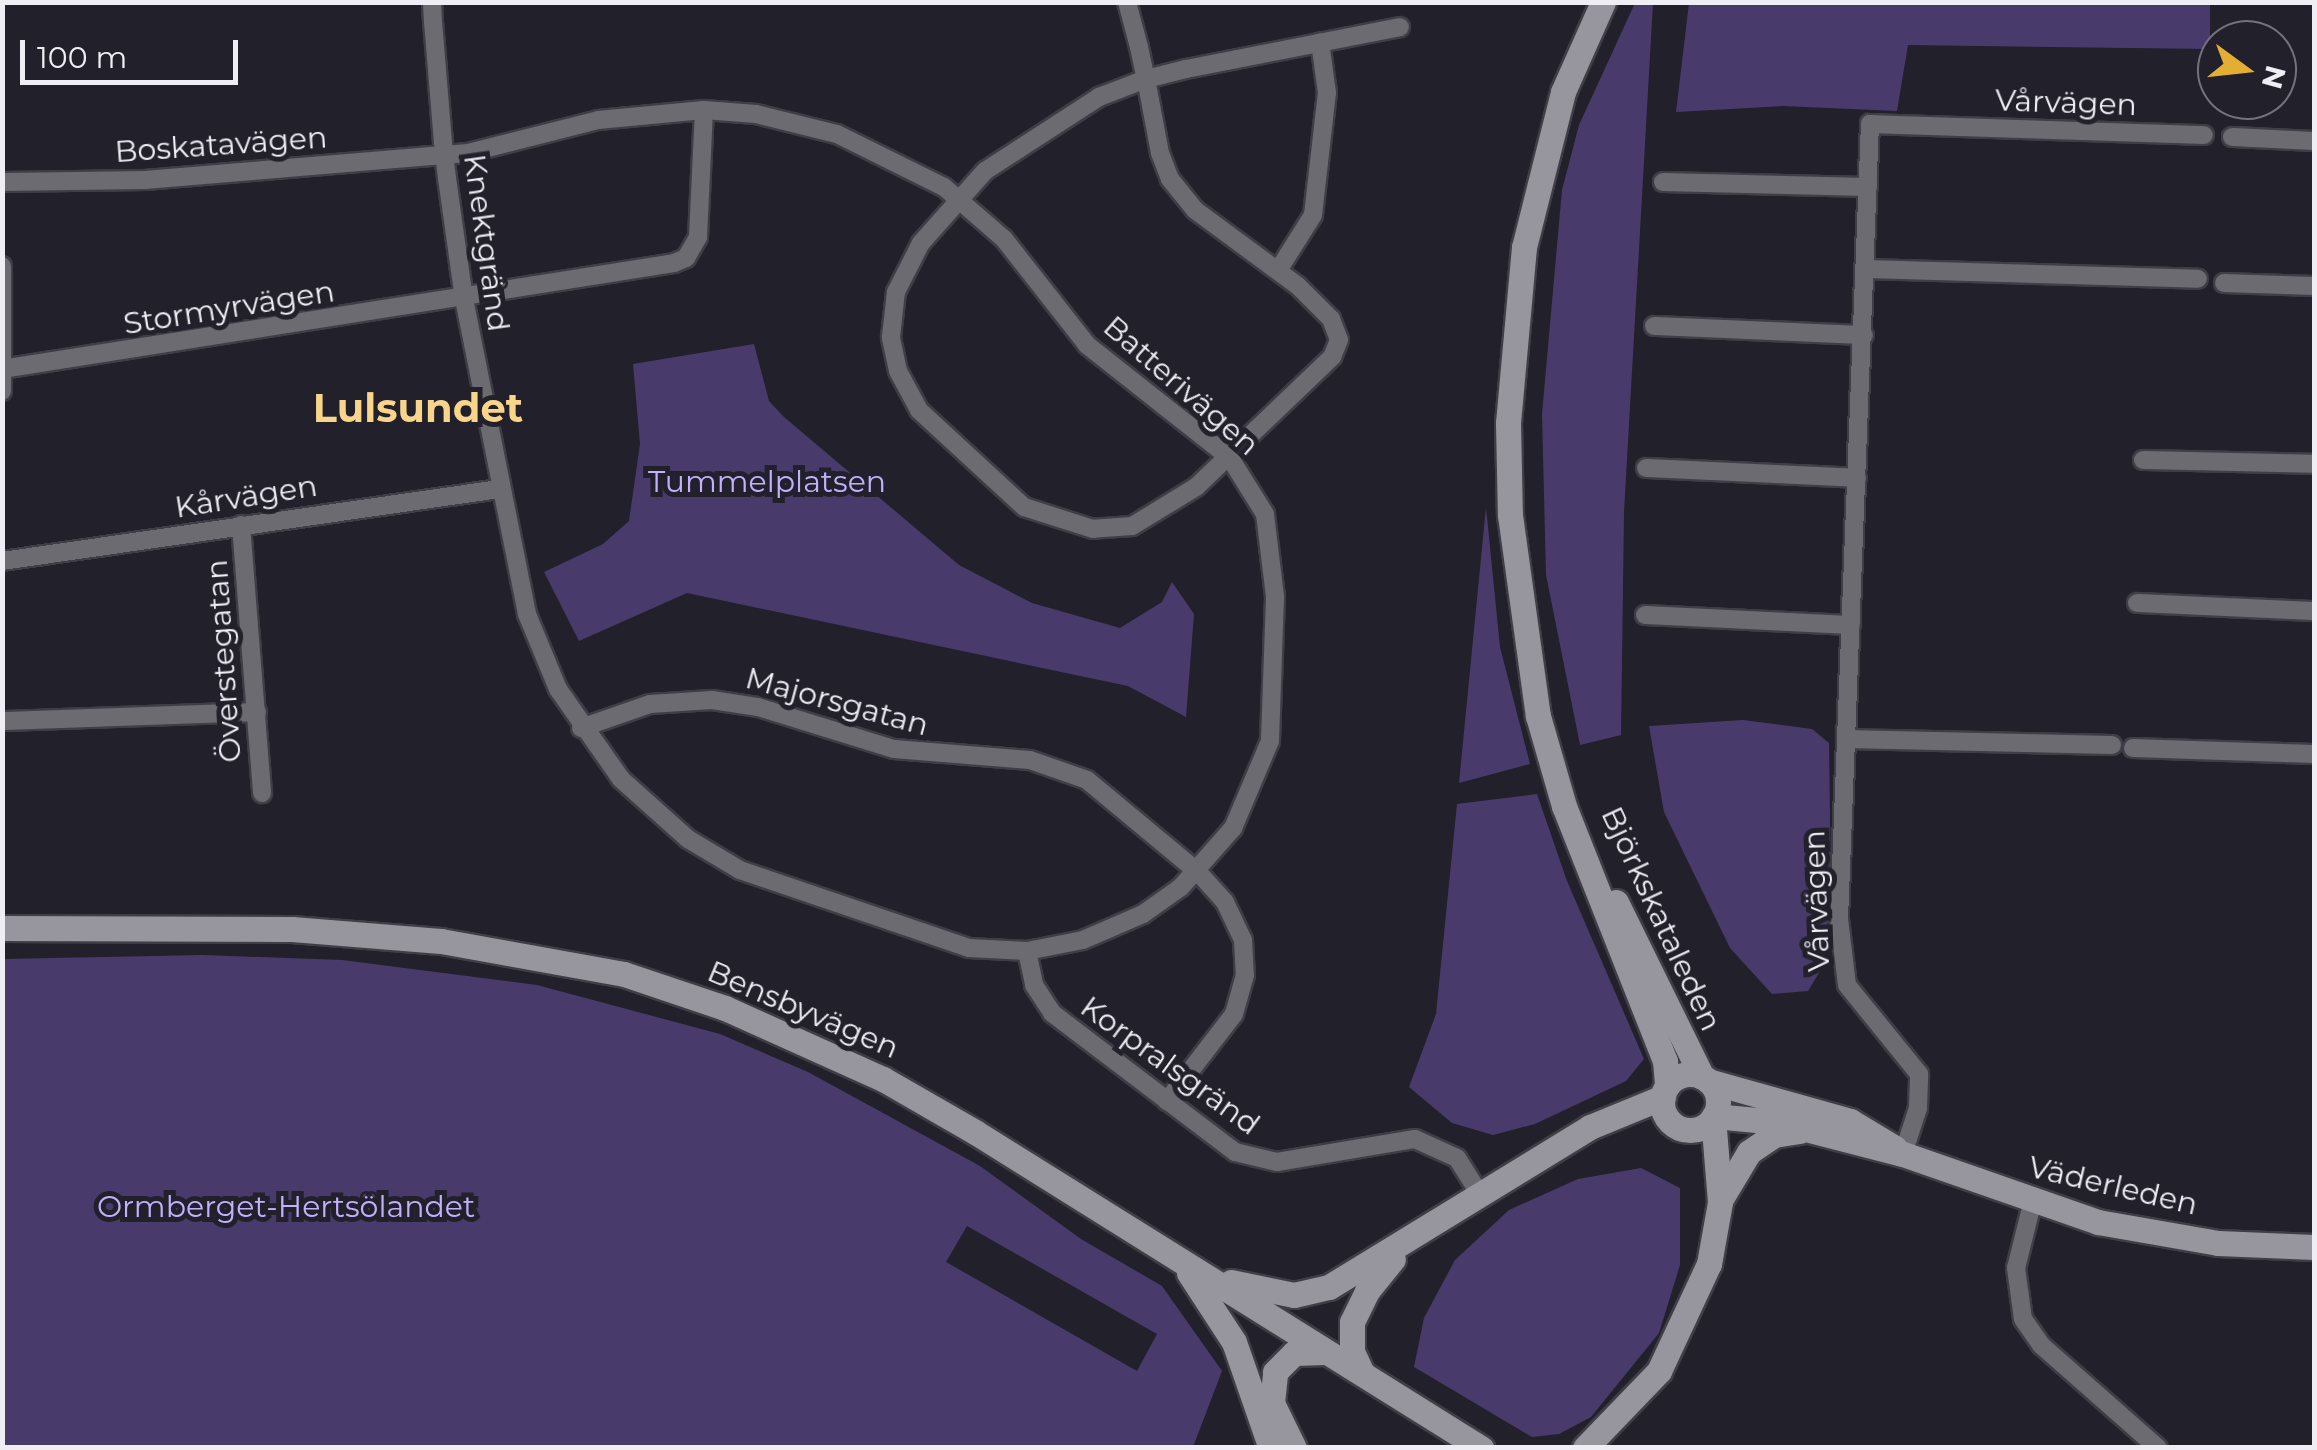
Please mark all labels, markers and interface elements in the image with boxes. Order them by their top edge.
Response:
scale bar [25,20,242,82]
north arrow [2197,20,2297,120]
text: 100 m [37,39,127,76]
text: N [2255,62,2293,93]
street label: Vårvägen [1995,83,2137,123]
street label: Boskatavägen [114,120,328,170]
street label: Knektgränd [456,152,516,334]
street label: Stormyrvägen [121,274,337,342]
street label: Batterivägen [1096,309,1266,463]
district label: Lulsundet [313,384,523,432]
park label: Tummelplatsen [648,464,886,500]
street label: Kårvägen [172,468,320,526]
street label: Överstegatan [199,558,249,764]
street label: Majorsgatan [742,660,932,744]
street label: Björkskataleden [1593,801,1729,1037]
street label: Vårvägen [1797,830,1837,972]
street label: Bensbyvägen [702,954,904,1066]
street label: Korpralsgränd [1073,989,1267,1143]
street label: Väderleden [2025,1149,2201,1223]
park label: Ormberget-Hertsölandet [97,1189,475,1225]

